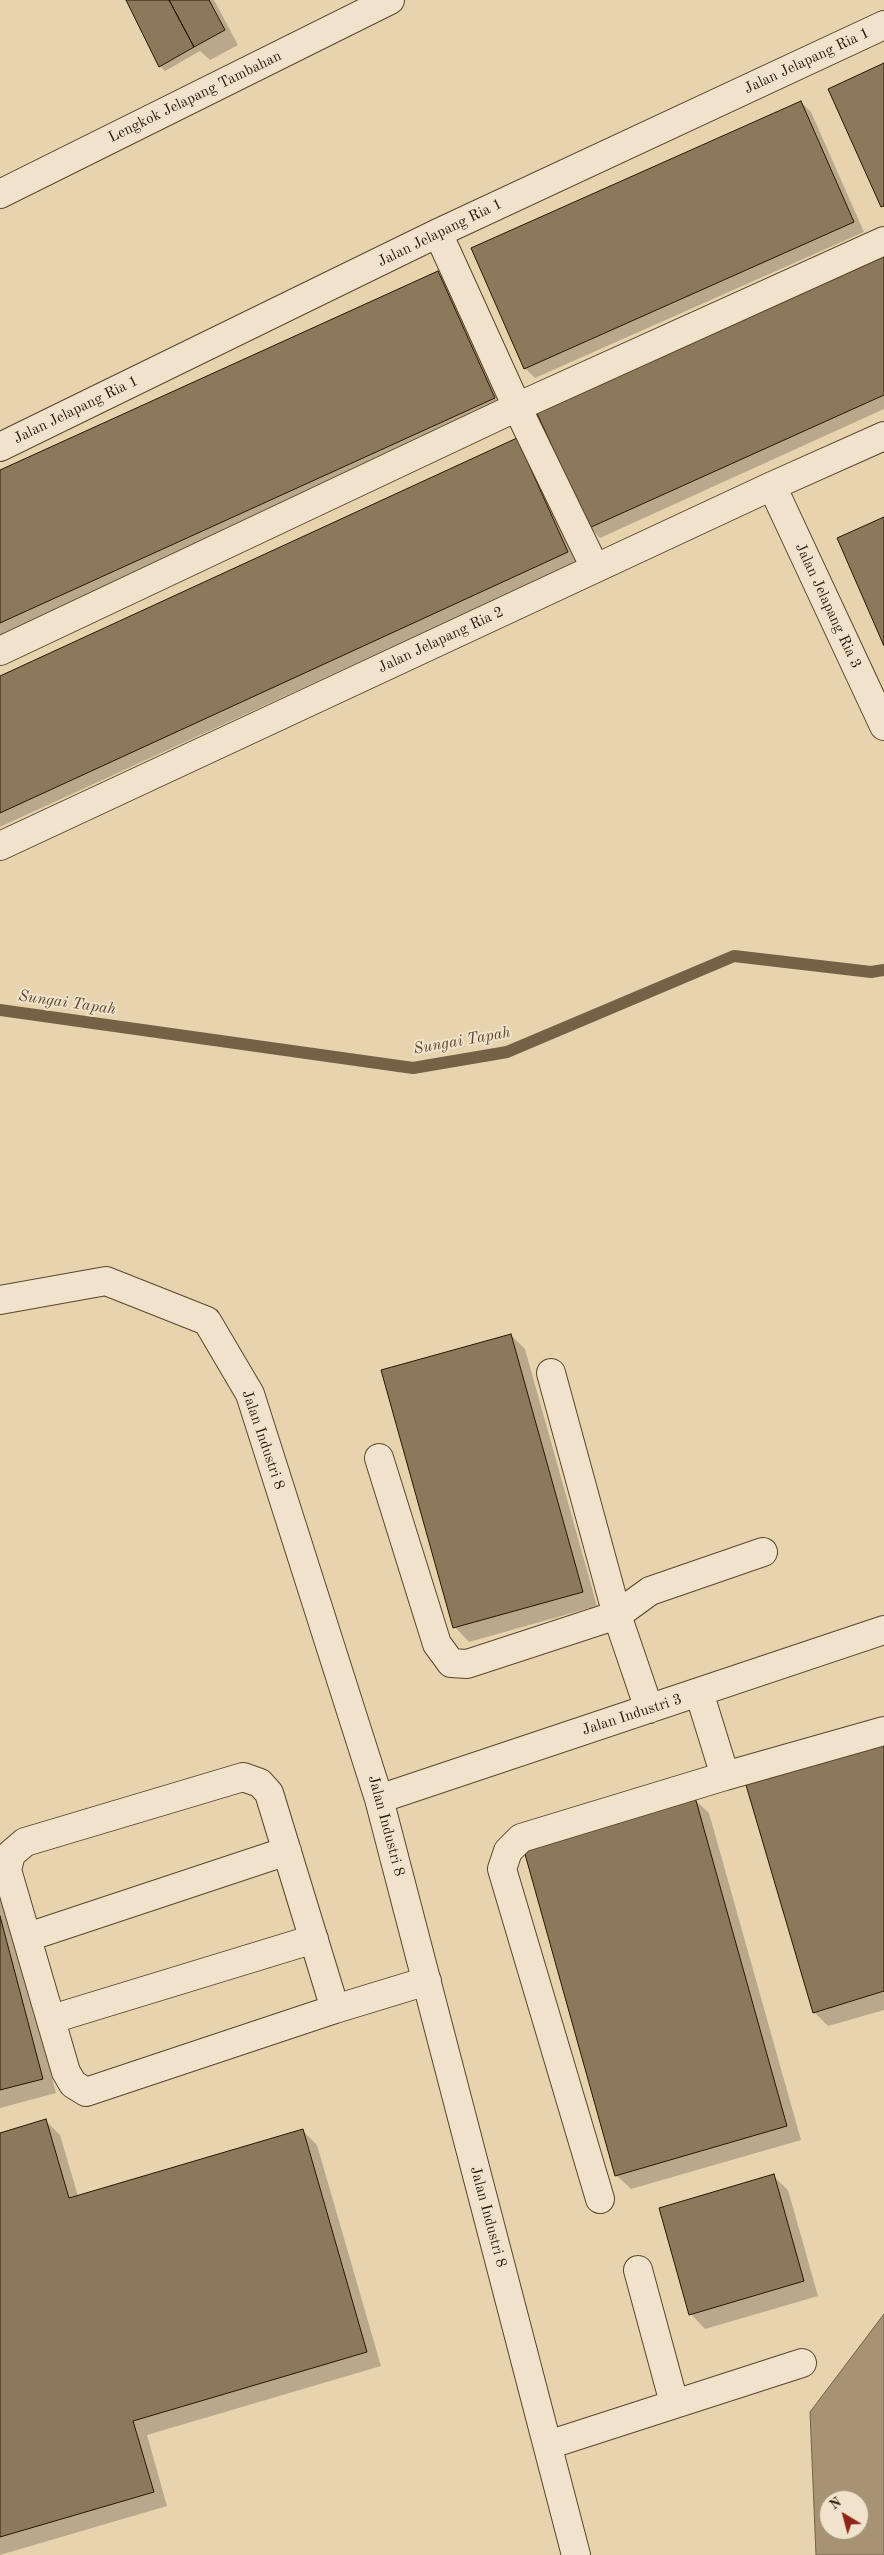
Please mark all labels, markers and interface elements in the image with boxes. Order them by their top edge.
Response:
street label: Jalan Jelapang Ria 1 [741,24,873,98]
street label: Lengkok Jelapang Tambahan [105,47,285,147]
street label: Jalan Jelapang Ria 1 [375,195,505,271]
street label: Jalan Jelapang Ria 1 [11,372,141,448]
street label: Jalan Jelapang Ria 3 [791,540,865,672]
street label: Jalan Jelapang Ria 2 [375,603,507,677]
water label: Sungai Tapah [17,987,117,1019]
water label: Sungai Tapah [412,1023,512,1059]
street label: Jalan Industri 8 [238,1388,288,1492]
street label: Jalan Industri 3 [580,1690,684,1740]
street label: Jalan Industri 8 [364,1773,408,1879]
street label: Jalan Industri 8 [466,2164,510,2270]
north arrow [819,2490,869,2540]
text: N [827,2495,844,2513]

